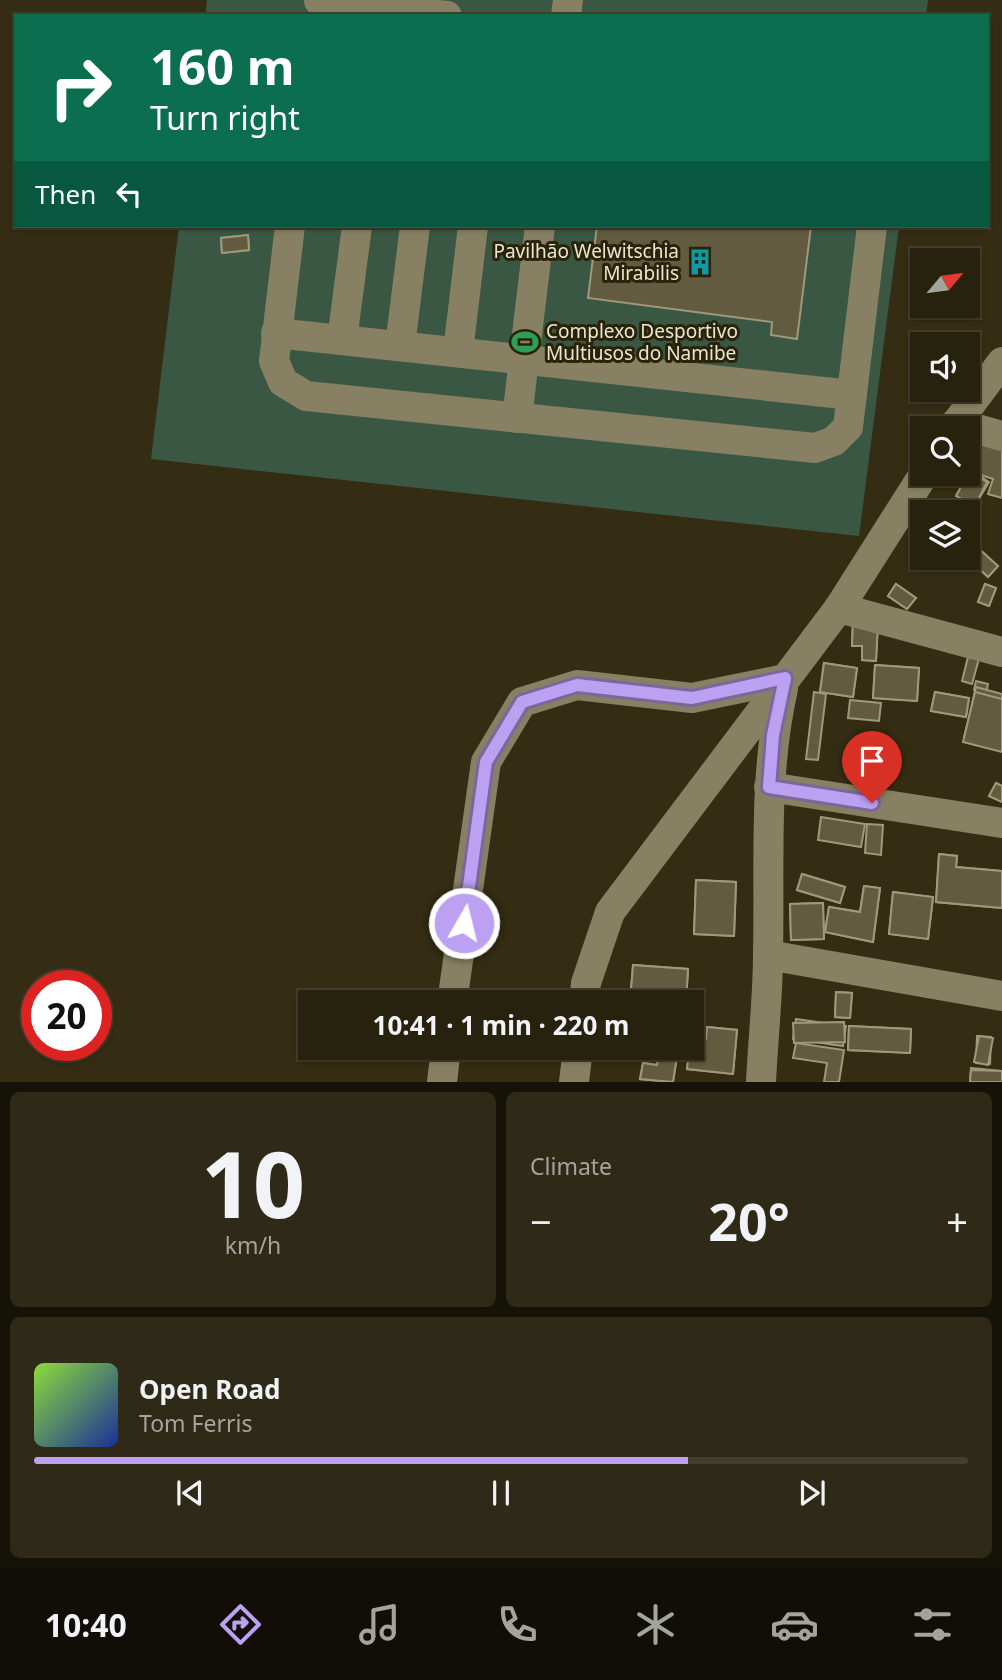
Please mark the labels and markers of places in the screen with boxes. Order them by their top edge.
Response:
place label: Pavilhão Welwitschia Mirabilis [493,238,679,286]
building icon: Pavilhão Welwitschia Mirabilis [685,247,715,277]
place label: Complexo Desportivo Multiusos do Namibe [546,318,738,366]
sports icon: Complexo Desportivo Multiusos do Namibe [510,327,540,357]
pin [842,731,902,803]

